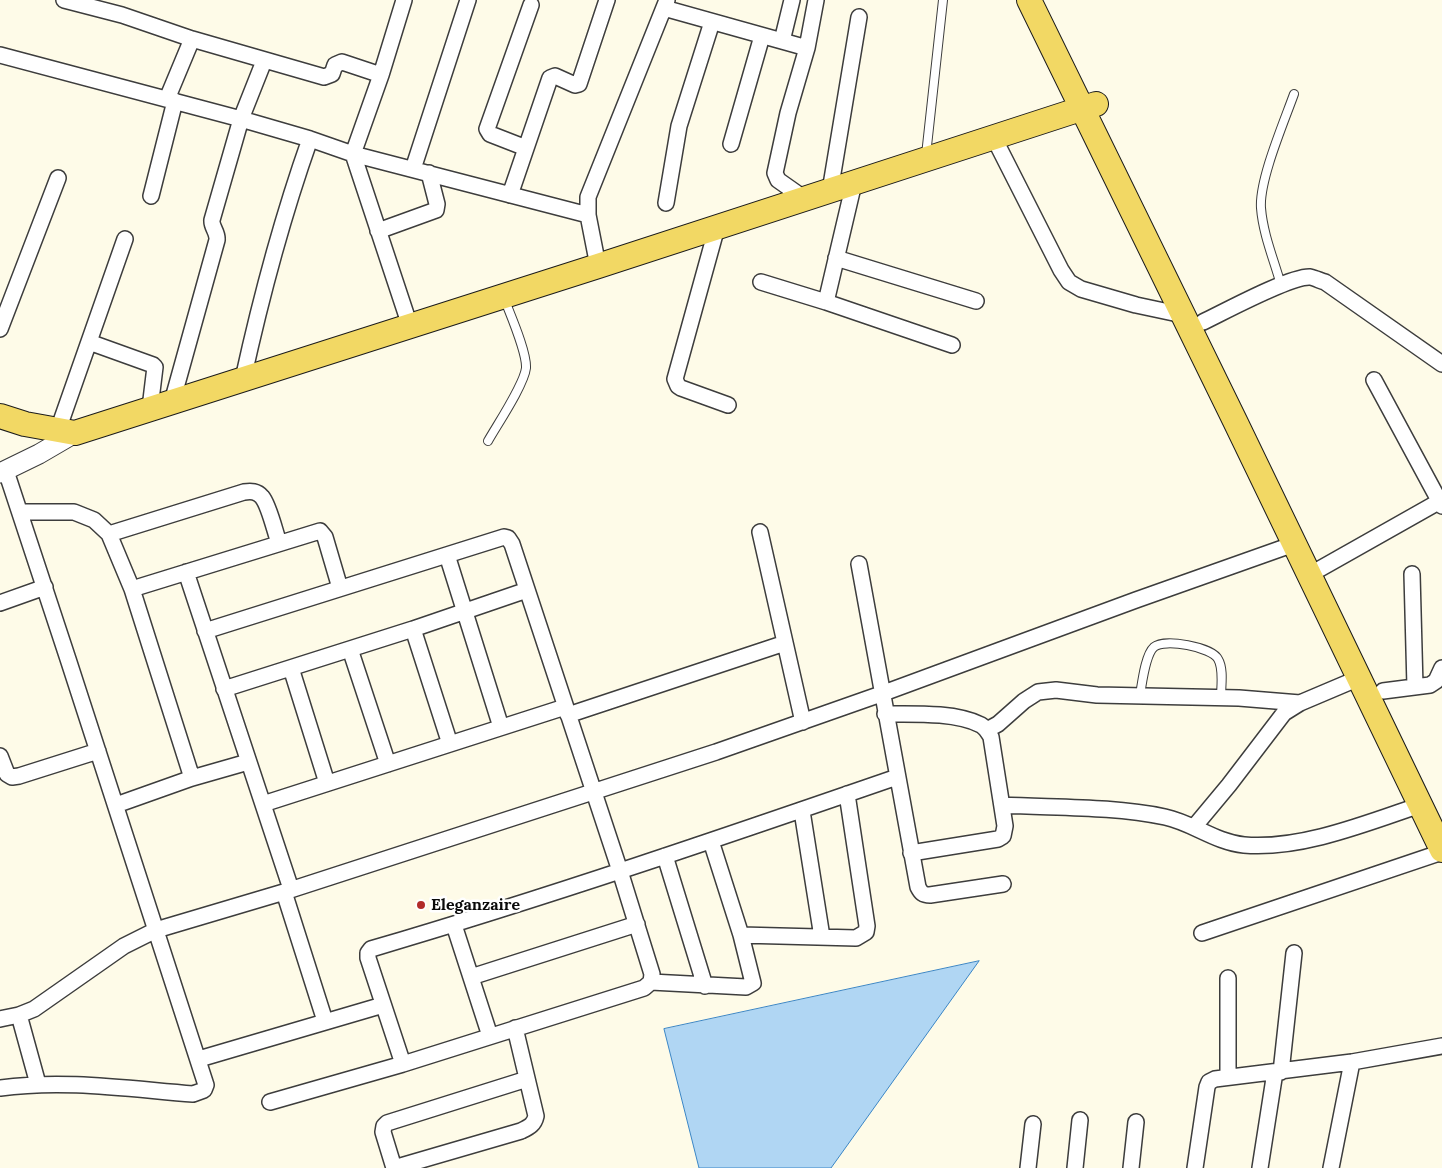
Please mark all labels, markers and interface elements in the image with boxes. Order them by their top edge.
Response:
place label: Eleganzaire [431,895,520,915]
marker: Eleganzaire [415,899,427,911]

